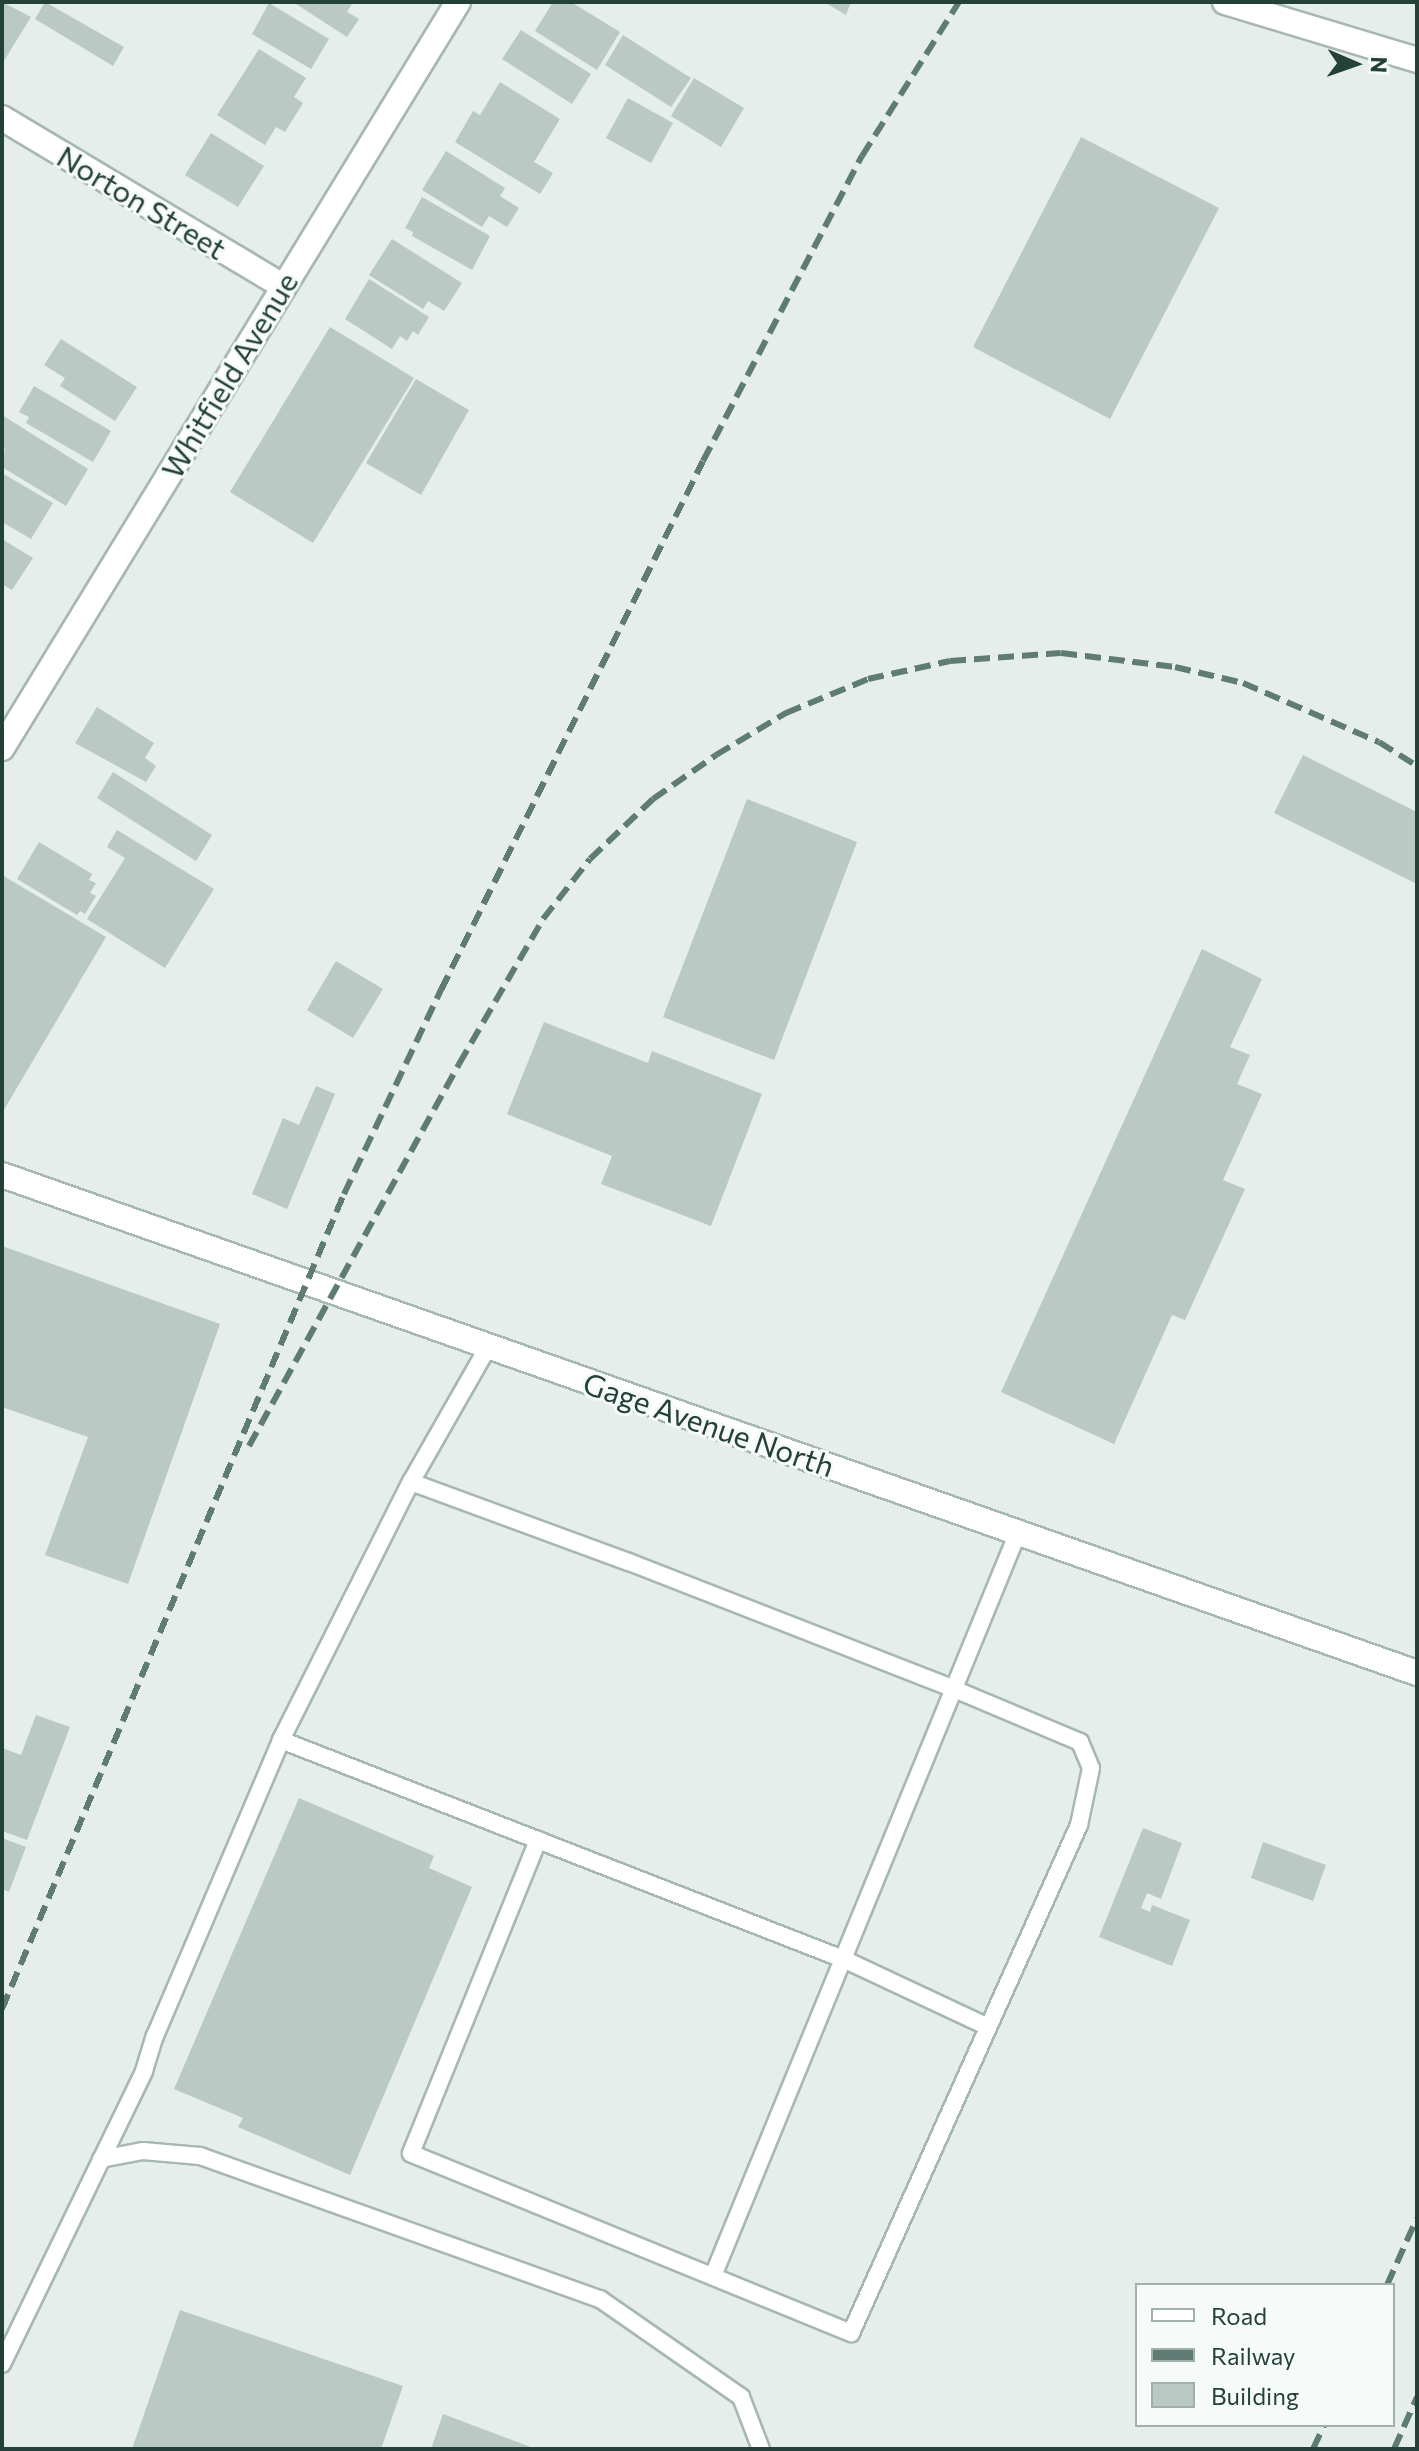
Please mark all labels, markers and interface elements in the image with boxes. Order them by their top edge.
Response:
north arrow [1315,24,1395,104]
text: N [1366,56,1393,74]
street label: Norton Street [51,138,233,266]
street label: Whitfield Avenue [153,265,305,485]
street label: Gage Avenue North [579,1364,839,1484]
legend [1135,2283,1395,2427]
text: Road [1211,2301,1267,2330]
text: Railway [1211,2341,1296,2370]
text: Building [1211,2381,1299,2410]

